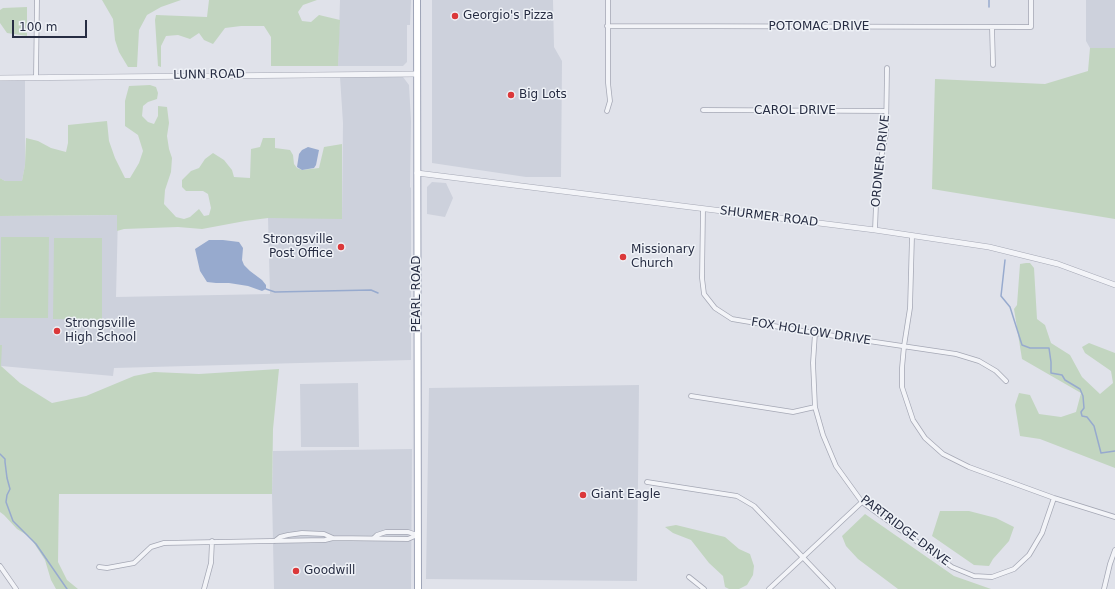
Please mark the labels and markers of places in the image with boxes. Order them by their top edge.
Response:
place label: Georgio's Pizza [463,9,554,23]
marker: Georgio's Pizza [450,11,460,21]
place label: Big Lots [519,88,567,102]
marker: Big Lots [506,90,516,100]
place label: Strongsville Post Office [263,233,333,261]
marker: Strongsville Post Office [336,242,346,252]
place label: Missionary Church [631,243,695,271]
marker: Missionary Church [618,252,628,262]
place label: Strongsville High School [65,317,136,345]
marker: Strongsville High School [52,326,62,336]
place label: Giant Eagle [591,488,660,502]
marker: Giant Eagle [578,490,588,500]
place label: Goodwill [304,564,355,578]
marker: Goodwill [291,566,301,576]

